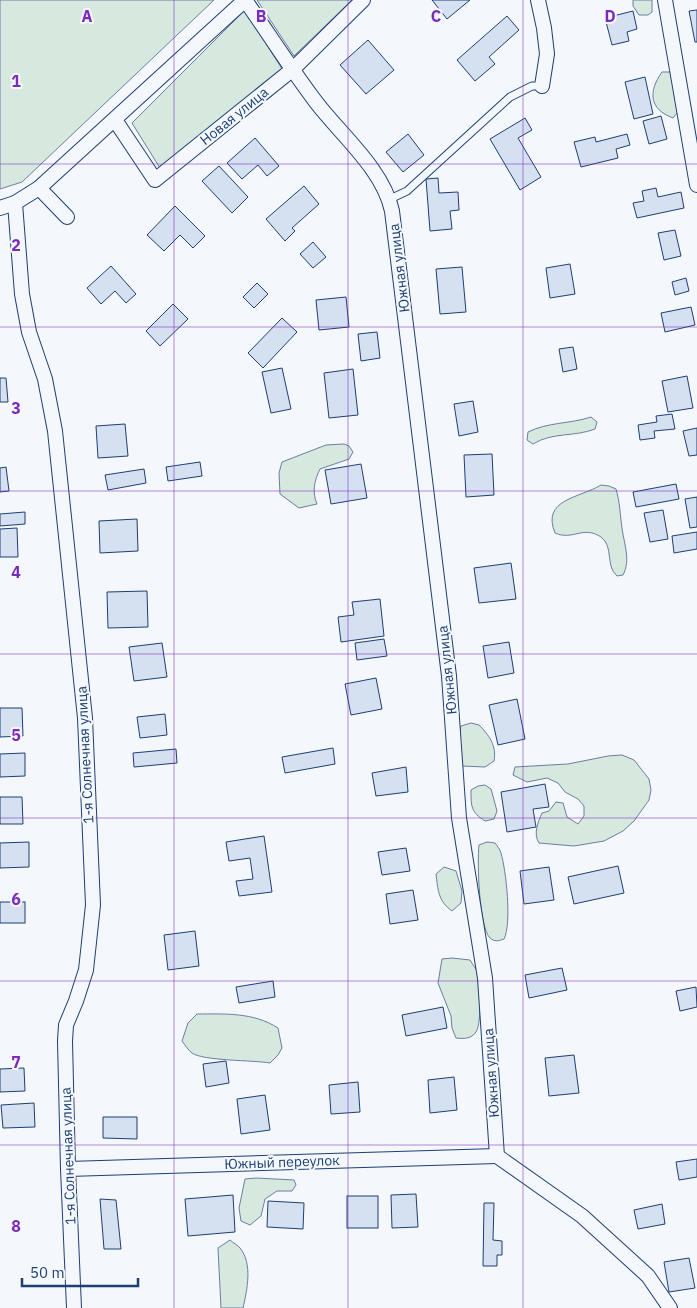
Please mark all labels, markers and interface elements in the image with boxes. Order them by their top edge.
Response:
text: A [82,6,93,26]
text: B [256,6,267,26]
text: C [431,6,441,26]
text: D [604,6,616,26]
text: 1 [11,71,21,91]
street label: Новая улица [196,83,272,149]
street label: Южная улица [385,222,413,313]
text: 2 [11,235,21,255]
text: 3 [11,398,21,418]
text: 4 [11,562,21,582]
street label: Южная улица [433,624,461,715]
street label: 1-я Солнечная улица [72,685,98,824]
text: 5 [11,725,21,745]
text: 6 [11,889,21,909]
street label: Южная улица [479,1027,503,1118]
text: 7 [11,1052,21,1072]
street label: 1-я Солнечная улица [57,1086,79,1225]
street label: Южный переулок [224,1151,340,1173]
text: 8 [11,1216,21,1236]
scale bar [22,1256,139,1288]
text: 50 m [30,1263,65,1282]

